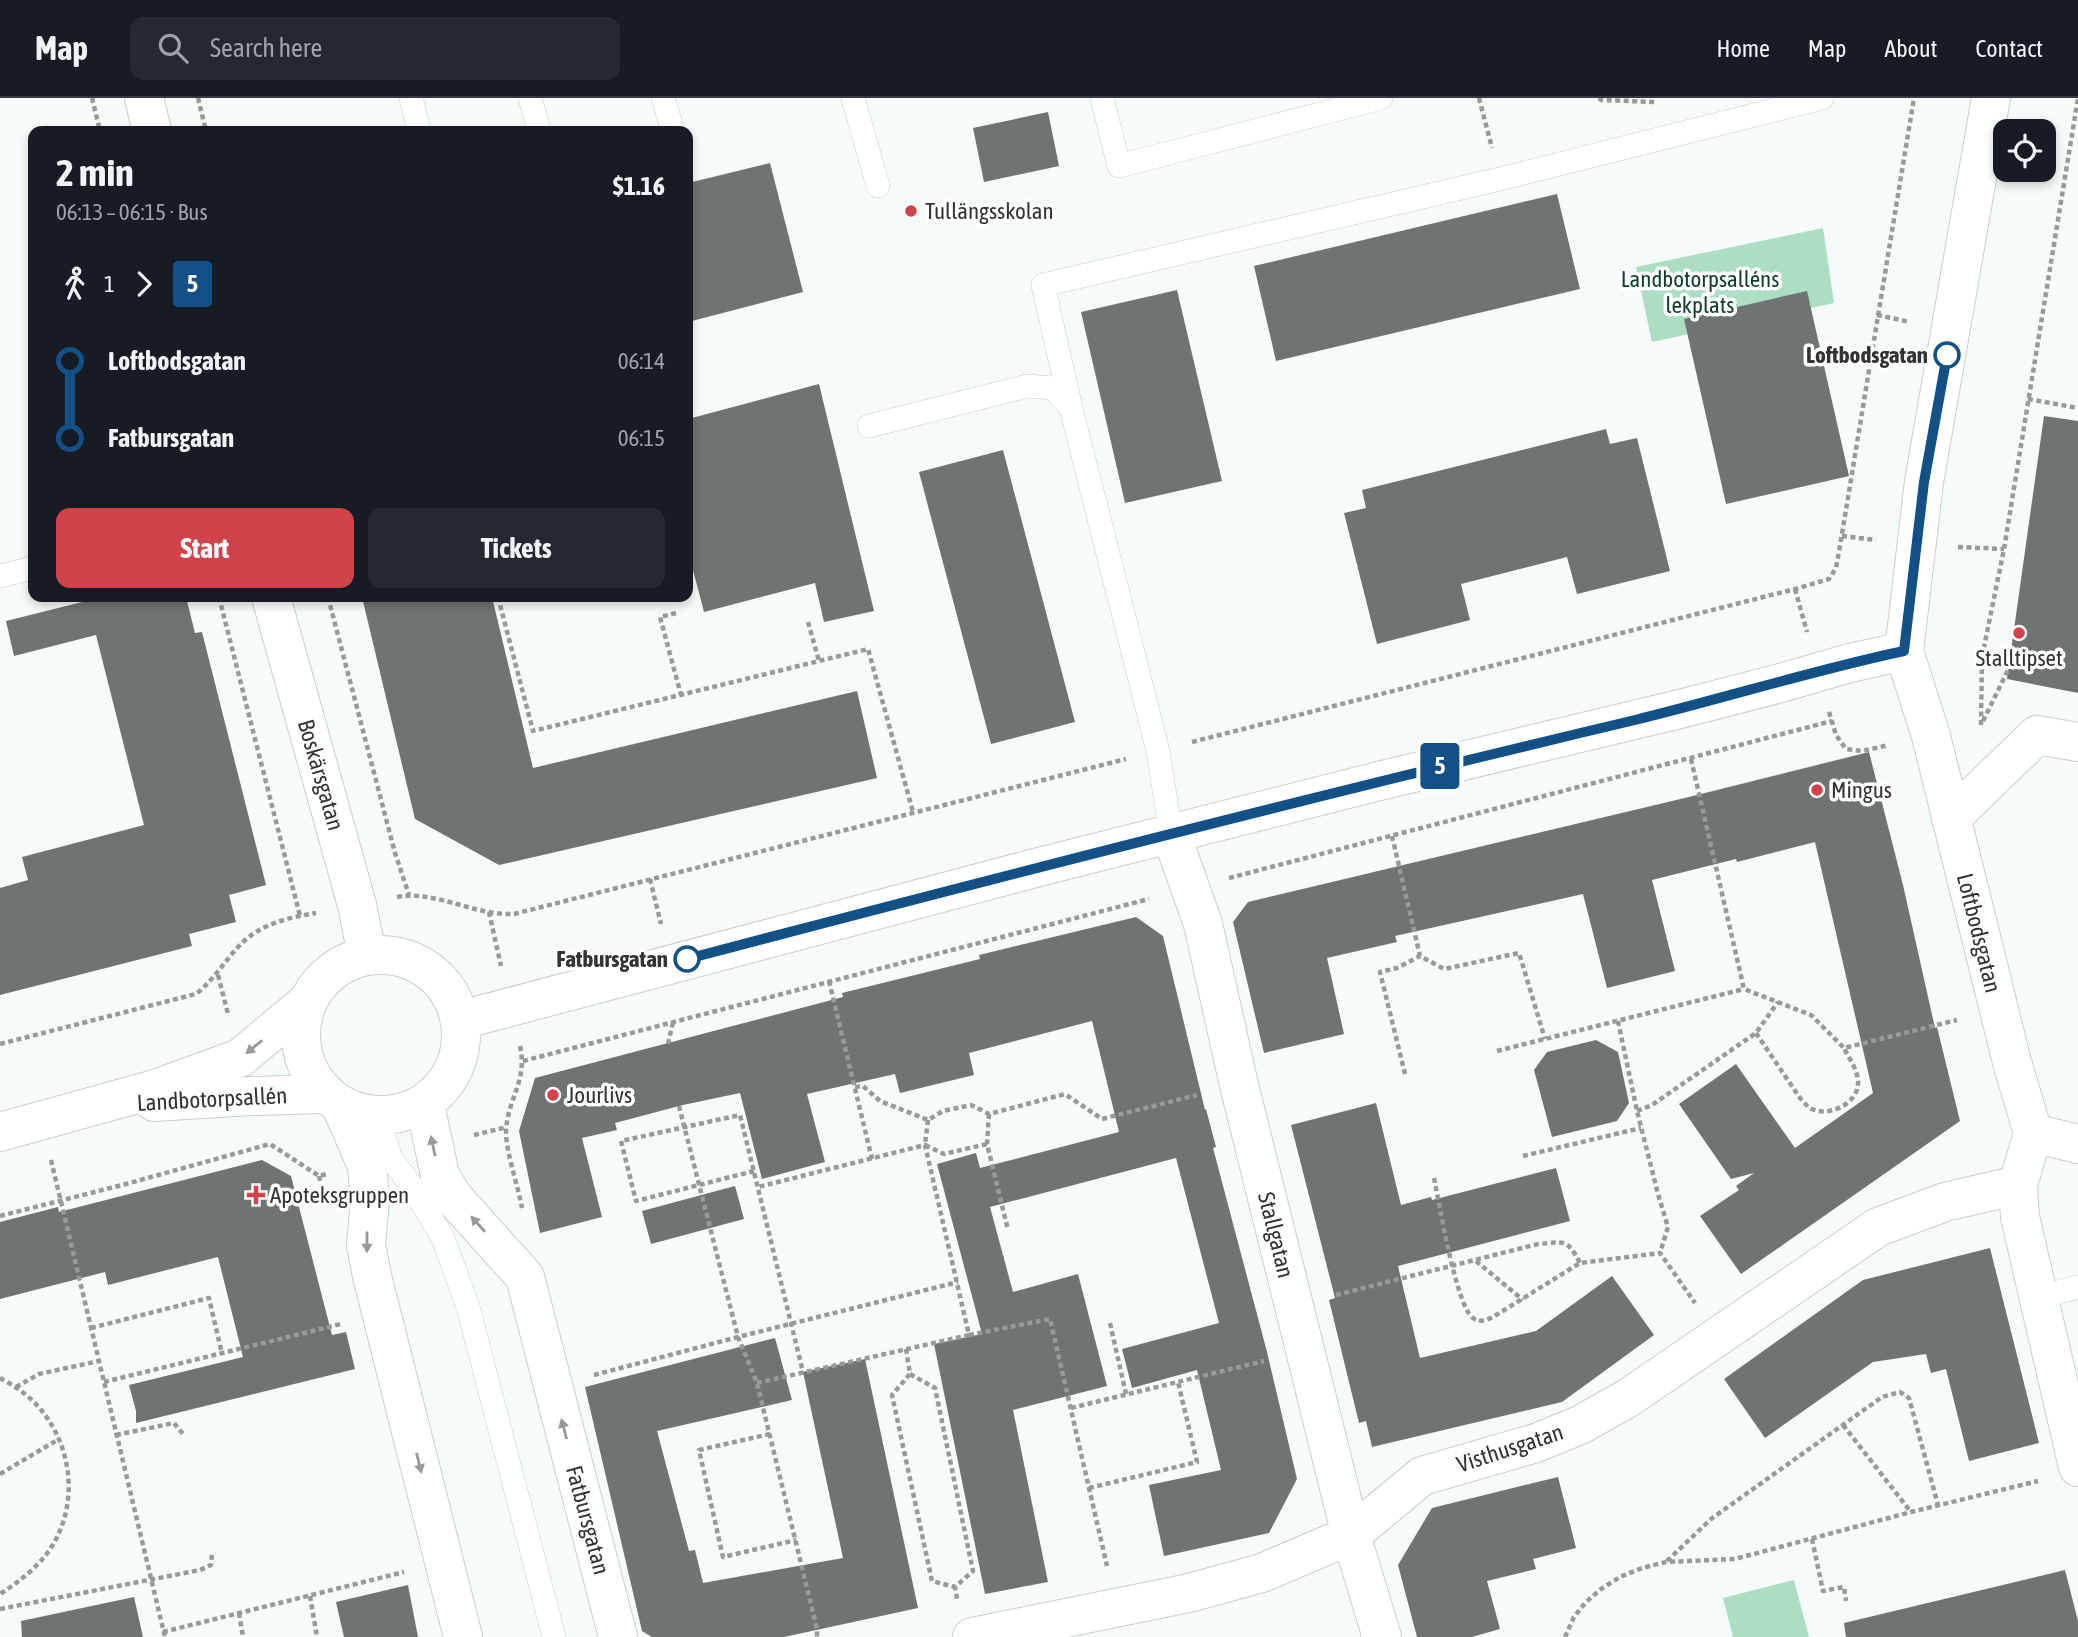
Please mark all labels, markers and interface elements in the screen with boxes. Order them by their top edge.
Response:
search box [130,17,620,80]
text: Map [35,29,88,67]
icon: search [154,29,192,67]
text: Search here [210,33,322,63]
text: Home [1716,35,1770,62]
text: Map [1808,35,1846,62]
text: About [1884,35,1937,62]
text: Contact [1975,35,2043,62]
map controls [1993,119,2056,182]
button: locate [1993,119,2056,182]
text: 2 min [56,151,134,194]
text: $1.16 [613,171,665,201]
place label: Tullängsskolan [925,198,1054,224]
text: 06:13 – 06:15 · Bus [56,199,208,225]
marker: Tullängsskolan [903,203,919,219]
icon: walk [56,265,94,303]
icon: forward [125,265,163,303]
park label: Landbotorpsalléns lekplats [1621,266,1779,318]
text: 5 [187,270,198,297]
text: 1 [104,271,115,297]
place label: Loftbodsgatan [1806,342,1928,368]
marker: Loftbodsgatan [1934,342,1960,368]
text: Loftbodsgatan [108,346,246,376]
text: 06:14 [618,348,665,374]
text: Fatbursgatan [108,423,234,453]
text: 06:15 [618,425,665,451]
button: Start [56,508,354,588]
button: Tickets [368,508,665,588]
marker: Stalltipset [2011,625,2027,641]
place label: Stalltipset [1975,645,2063,671]
street label: Boskärsgatan [293,717,349,833]
line badge: 5 [1417,743,1463,789]
text: 5 [1434,752,1446,779]
place label: Mingus [1831,777,1892,803]
marker: Mingus [1809,782,1825,798]
street label: Loftbodsgatan [1952,871,2006,995]
place label: Fatbursgatan [556,946,668,972]
marker: Fatbursgatan [674,946,700,972]
one-way arrow [245,1039,263,1054]
street label: Landbotorpsallén [136,1082,288,1116]
place label: Jourlivs [567,1082,632,1108]
marker: Jourlivs [545,1087,561,1103]
one-way arrow [428,1135,439,1157]
place label: Apoteksgruppen [270,1182,409,1208]
marker: Apoteksgruppen [248,1187,264,1203]
street label: Stallgatan [1253,1189,1299,1281]
one-way arrow [470,1216,486,1233]
one-way arrow [361,1231,373,1253]
one-way arrow [558,1417,569,1439]
street label: Visthusgatan [1454,1419,1566,1477]
one-way arrow [414,1452,425,1474]
street label: Fatbursgatan [561,1463,615,1577]

